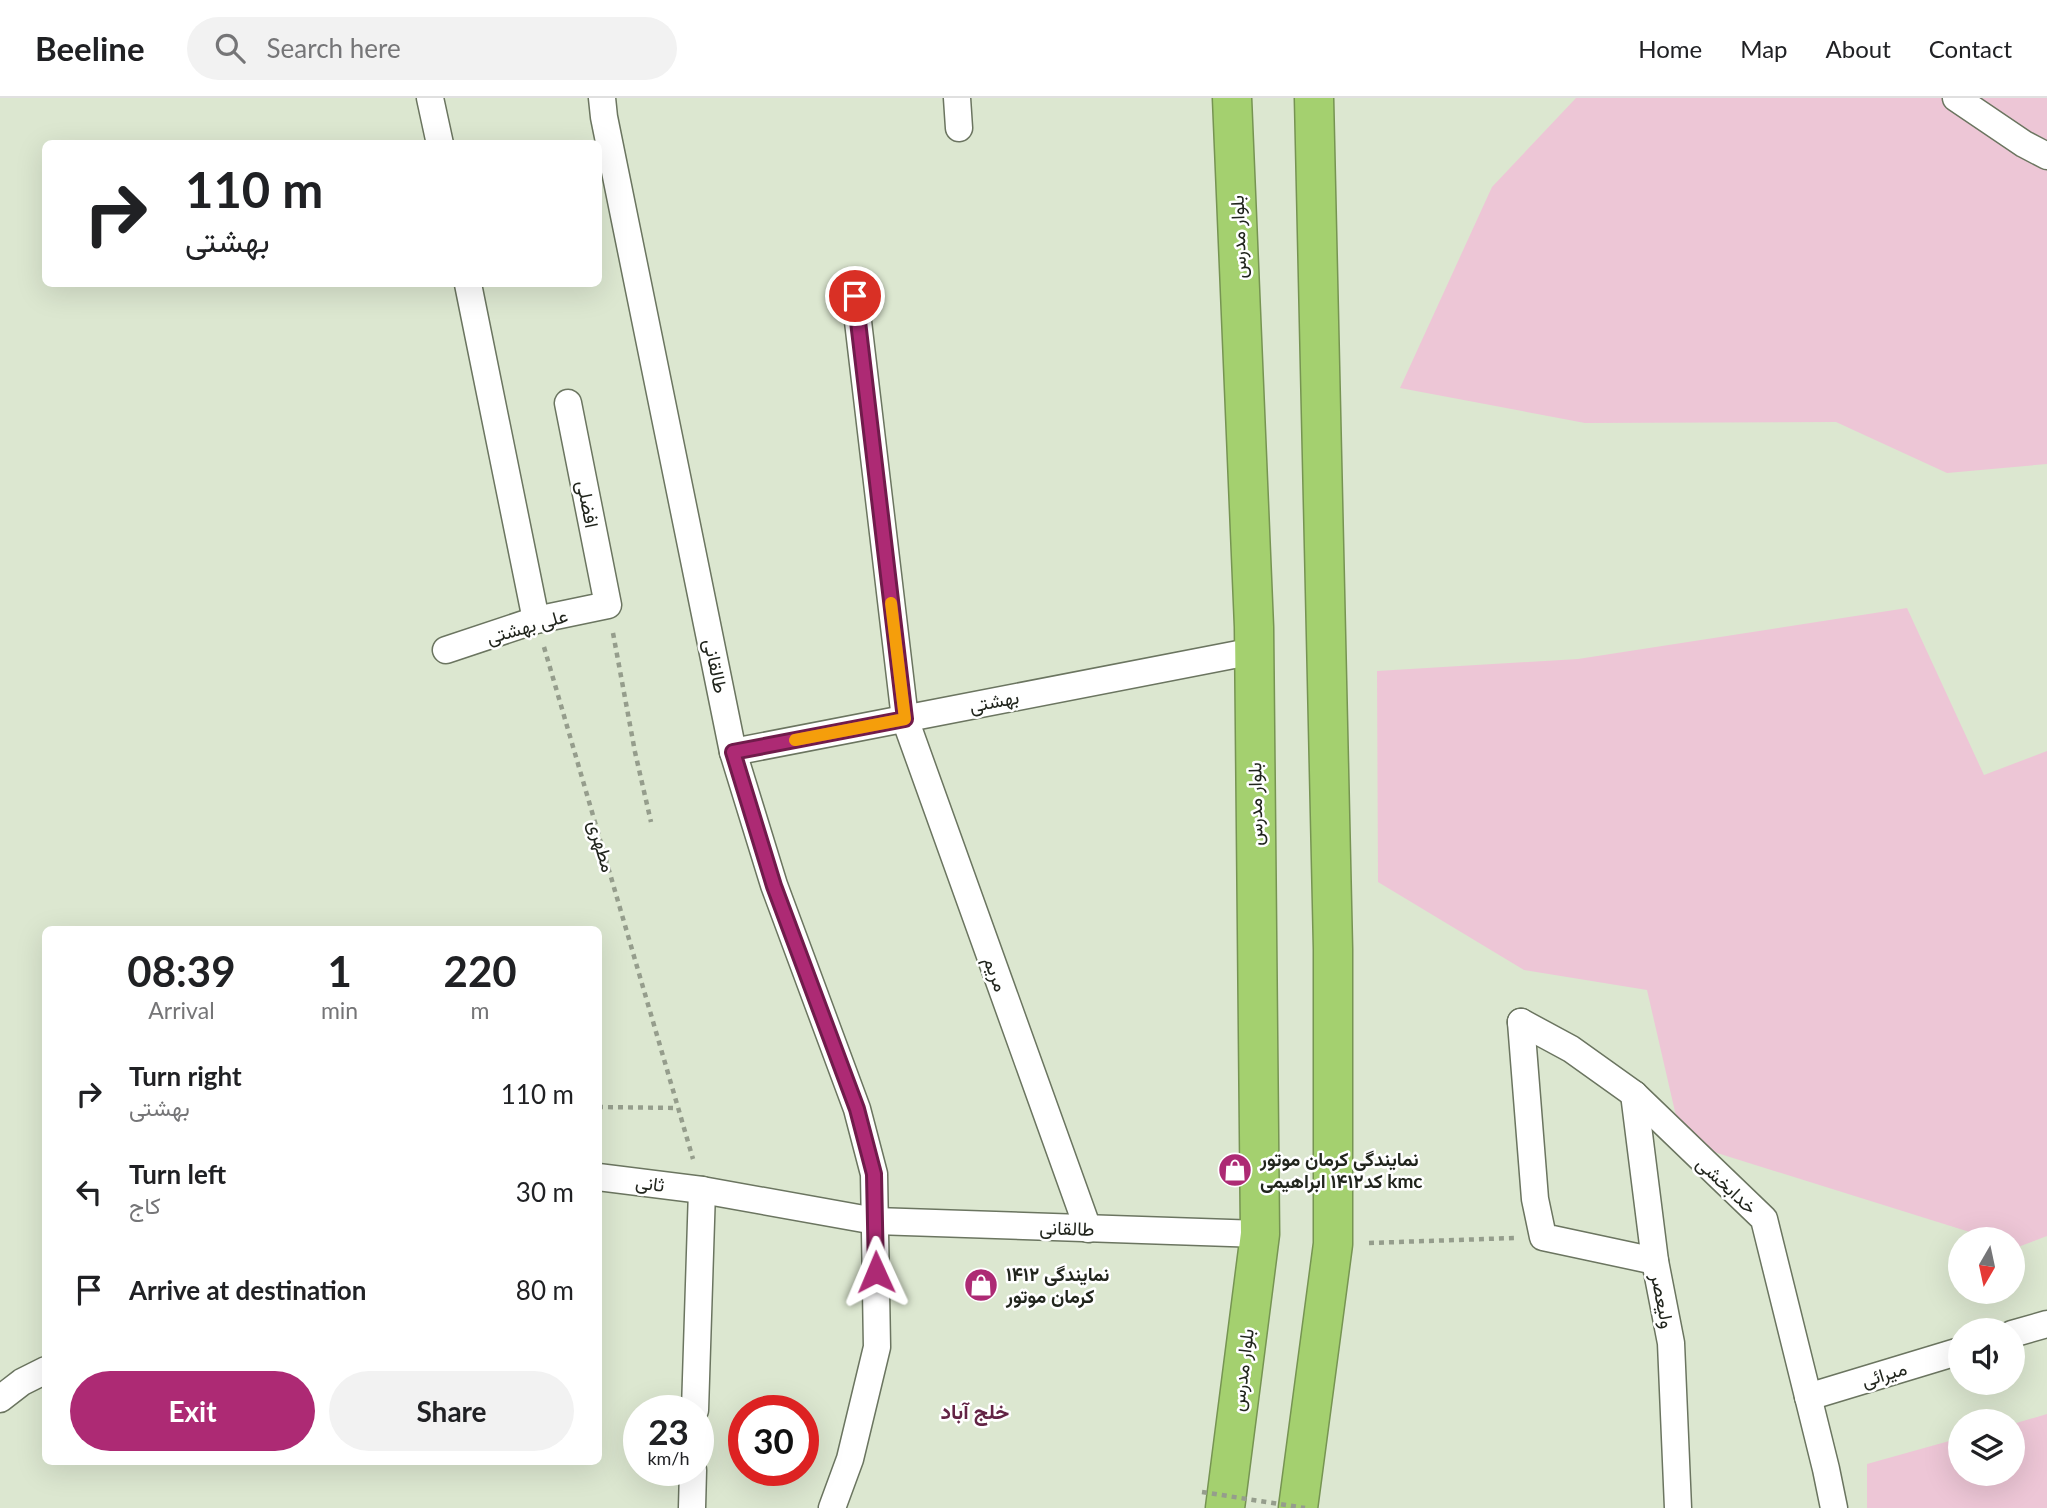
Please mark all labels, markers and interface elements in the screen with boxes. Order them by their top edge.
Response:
search box [187,17,677,80]
text: Beeline [35,28,145,68]
icon: search [211,29,249,67]
text: Search here [267,32,401,64]
text: Home [1638,34,1702,63]
text: Map [1740,34,1788,63]
text: About [1826,34,1891,63]
text: Contact [1929,34,2012,63]
text: 110 m [185,160,323,218]
icon: right [70,168,161,259]
street label: بلوار مدرس [1225,195,1251,279]
text: بهشتی [185,220,270,259]
pin [825,266,885,326]
icon: arrive [836,277,874,315]
street label: افضلی [572,478,604,530]
street label: علی بهشتی [484,603,570,649]
street label: طالقانی [699,637,733,695]
street label: بهشتی [967,684,1021,718]
street label: بلوار مدرس [1242,762,1268,846]
street label: مطهری [583,817,621,875]
text: 08:39 [127,946,236,996]
text: 1 [327,946,352,996]
text: 220 [444,946,517,996]
street label: مریم [978,953,1013,995]
text: Arrival [148,996,215,1024]
text: min [321,996,358,1024]
text: m [471,996,490,1024]
text: Turn right [129,1060,242,1092]
icon: right [70,1075,108,1113]
text: 110 m [501,1078,574,1110]
text: بهشتی [129,1093,190,1121]
place label: نمایندگی کرمان موتور کد۱۴۱۲ ابراهیمی kmc [1259,1147,1422,1194]
shop icon: نمایندگی کرمان موتور کد۱۴۱۲ ابراهیمی kmc [1216,1151,1254,1189]
street label: خدابخشی [1692,1151,1762,1219]
text: Turn left [129,1158,226,1190]
street label: ثانی [634,1169,666,1197]
icon: left [70,1173,108,1211]
text: 30 m [516,1176,574,1208]
text: کاج [129,1191,161,1219]
street label: طالقانی [1039,1215,1095,1241]
north arrow [1948,1227,2025,1304]
map controls [1948,1227,2025,1486]
position arrow [839,1235,913,1309]
place label: نمایندگی ۱۴۱۲ کرمان موتور [1005,1262,1109,1309]
shop icon: نمایندگی ۱۴۱۲ کرمان موتور [962,1266,1000,1304]
icon: arrive [70,1271,108,1309]
street label: ولیعصر [1646,1271,1680,1330]
text: Arrive at destination [129,1274,366,1306]
text: 80 m [516,1274,574,1306]
button: sound [1948,1318,2025,1395]
street label: بلوار مدرس [1225,1327,1259,1413]
street label: میرائی [1858,1356,1910,1392]
button: Exit [70,1371,315,1451]
button: Share [329,1371,574,1451]
speed limit sign: 30 [728,1395,819,1486]
district label: خلج آباد [941,1398,1009,1426]
button: layers [1948,1409,2025,1486]
text: 23 [648,1410,689,1452]
text: km/h [647,1447,690,1469]

